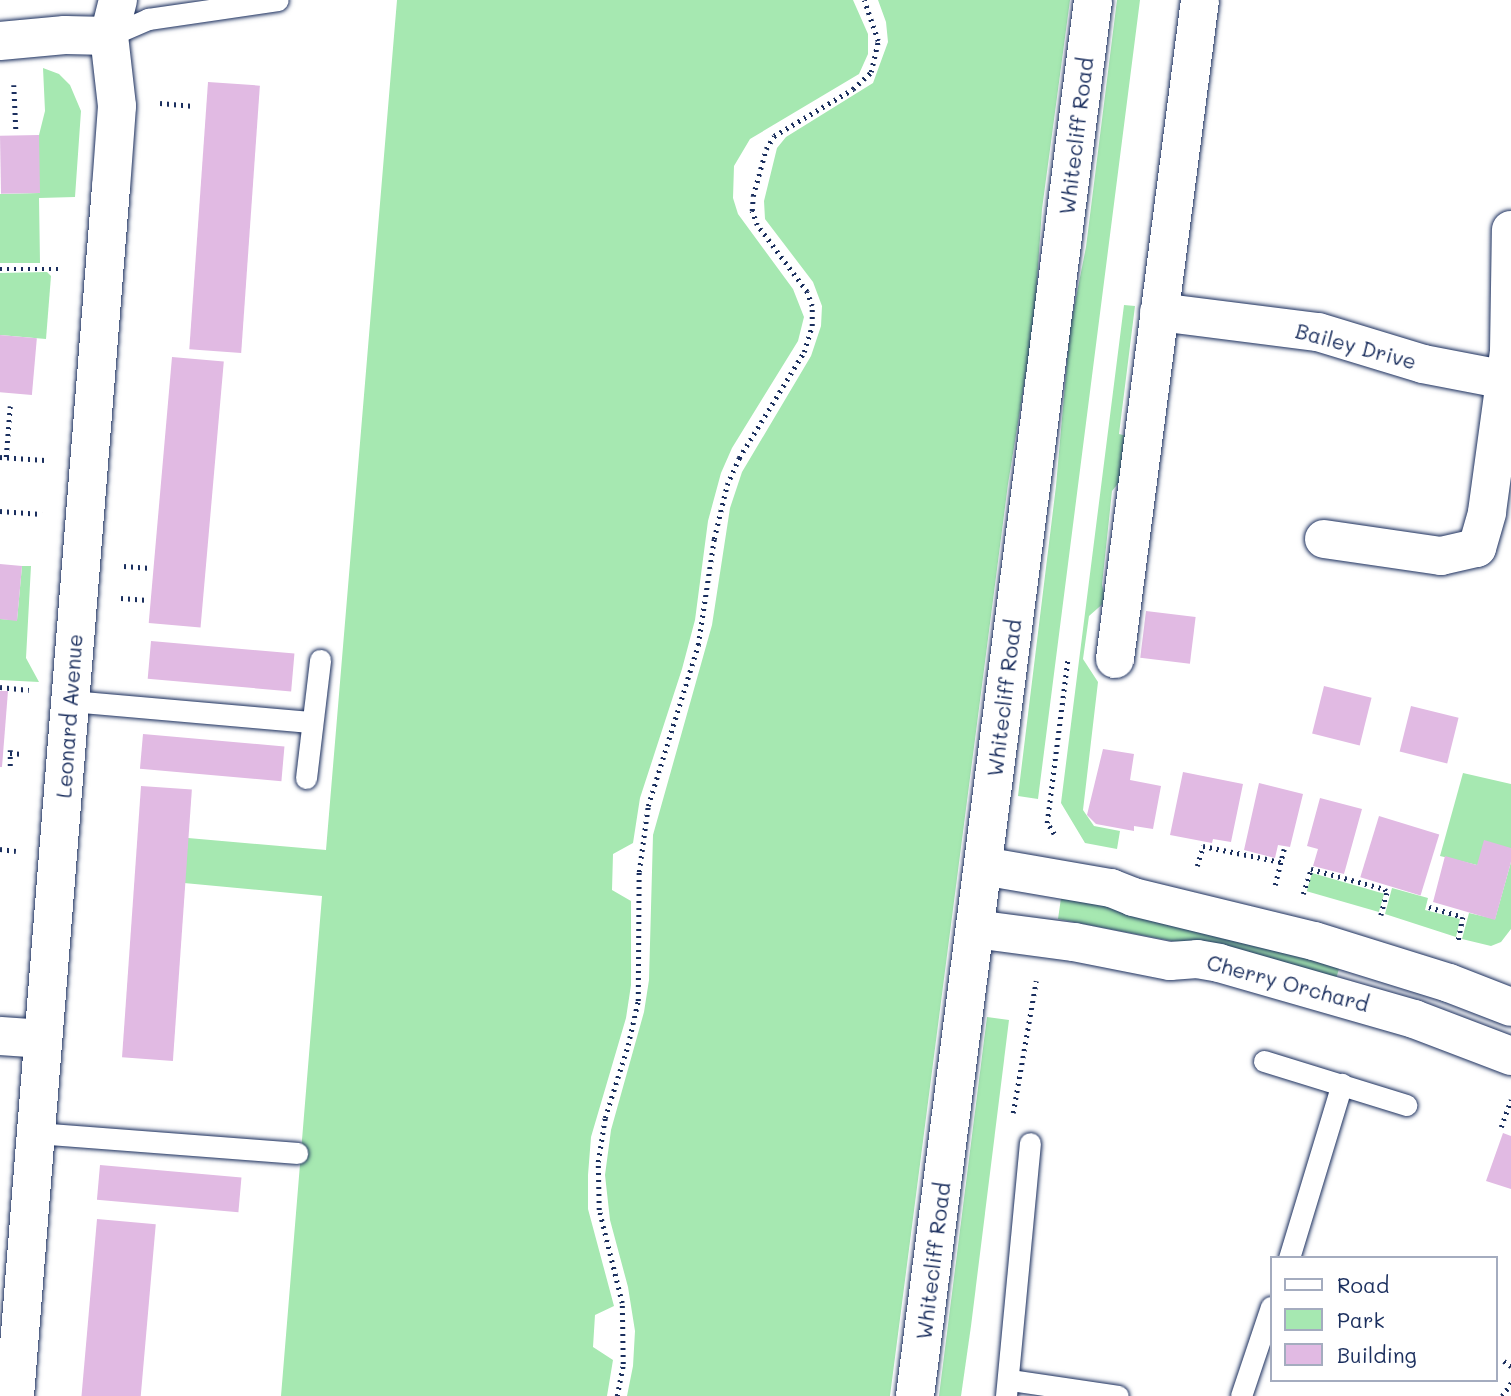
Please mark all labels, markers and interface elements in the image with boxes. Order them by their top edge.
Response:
street label: Whitecliff Road [1054,56,1098,216]
street label: Bailey Drive [1293,318,1419,374]
street label: Whitecliff Road [982,618,1026,778]
street label: Leonard Avenue [51,633,87,799]
street label: Cherry Orchard [1204,949,1372,1017]
street label: Whitecliff Road [911,1181,955,1341]
legend [1270,1256,1497,1382]
text: Road [1337,1271,1389,1298]
text: Park [1337,1306,1385,1333]
text: Building [1337,1341,1417,1368]

